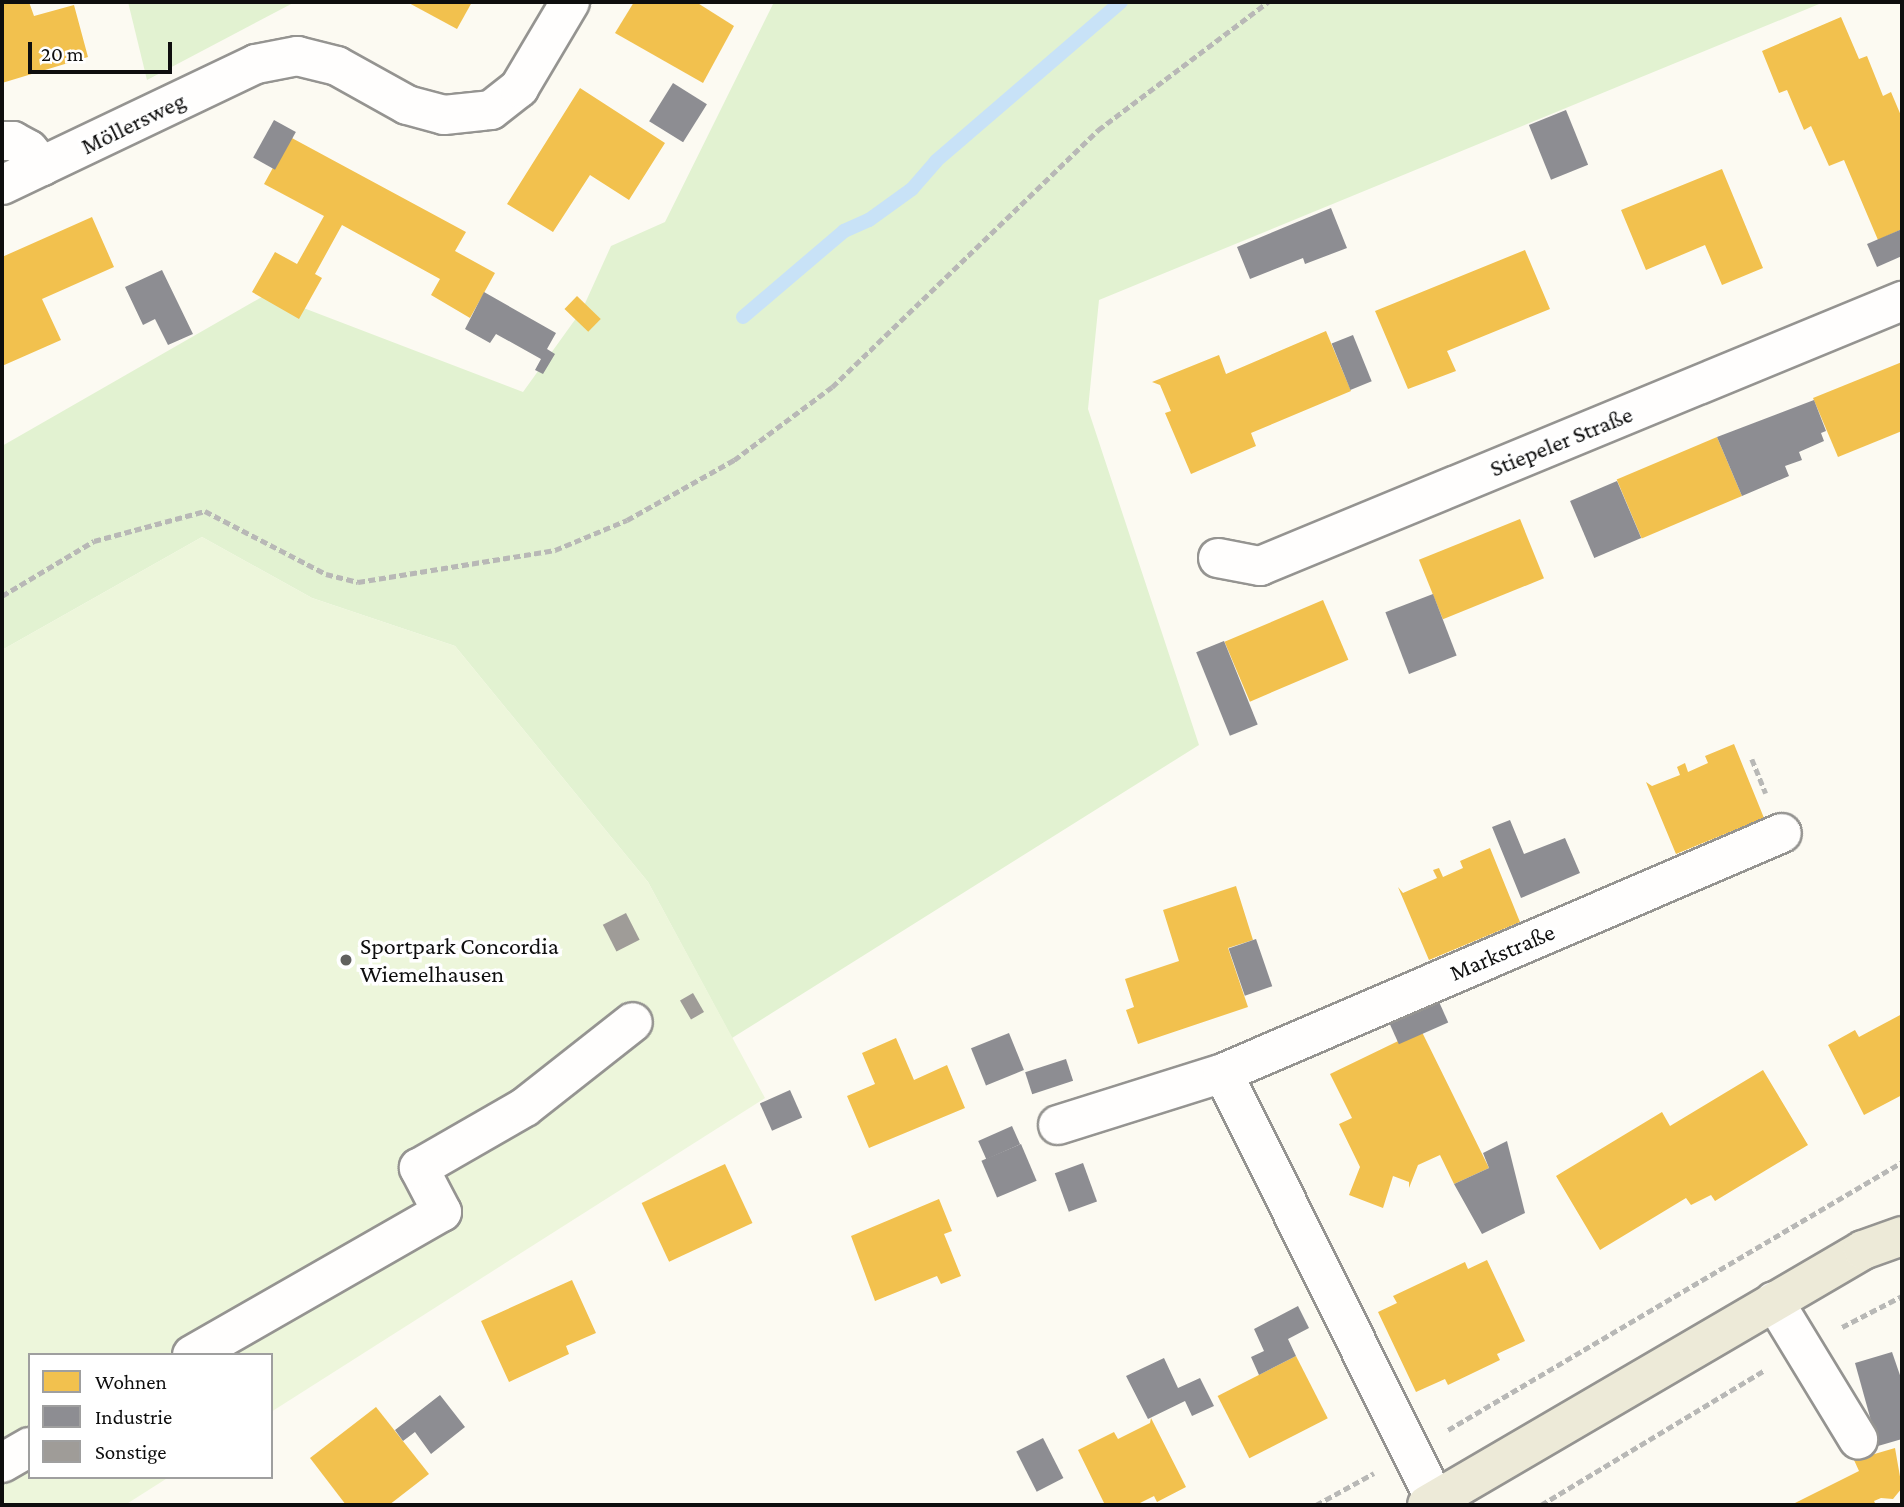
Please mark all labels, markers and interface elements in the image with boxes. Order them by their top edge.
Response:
scale bar [32,28,175,72]
text: 20 m [41,42,84,66]
street label: Möllersweg [76,85,190,161]
street label: Stiepeler Straße [1485,399,1637,483]
street label: Markstraße [1445,917,1559,987]
place label: Sportpark Concordia Wiemelhausen [360,932,559,988]
marker: Sportpark Concordia Wiemelhausen [338,952,354,968]
legend [28,1353,273,1479]
text: Wohnen [95,1370,167,1394]
text: Industrie [95,1405,172,1429]
text: Sonstige [95,1440,167,1464]

